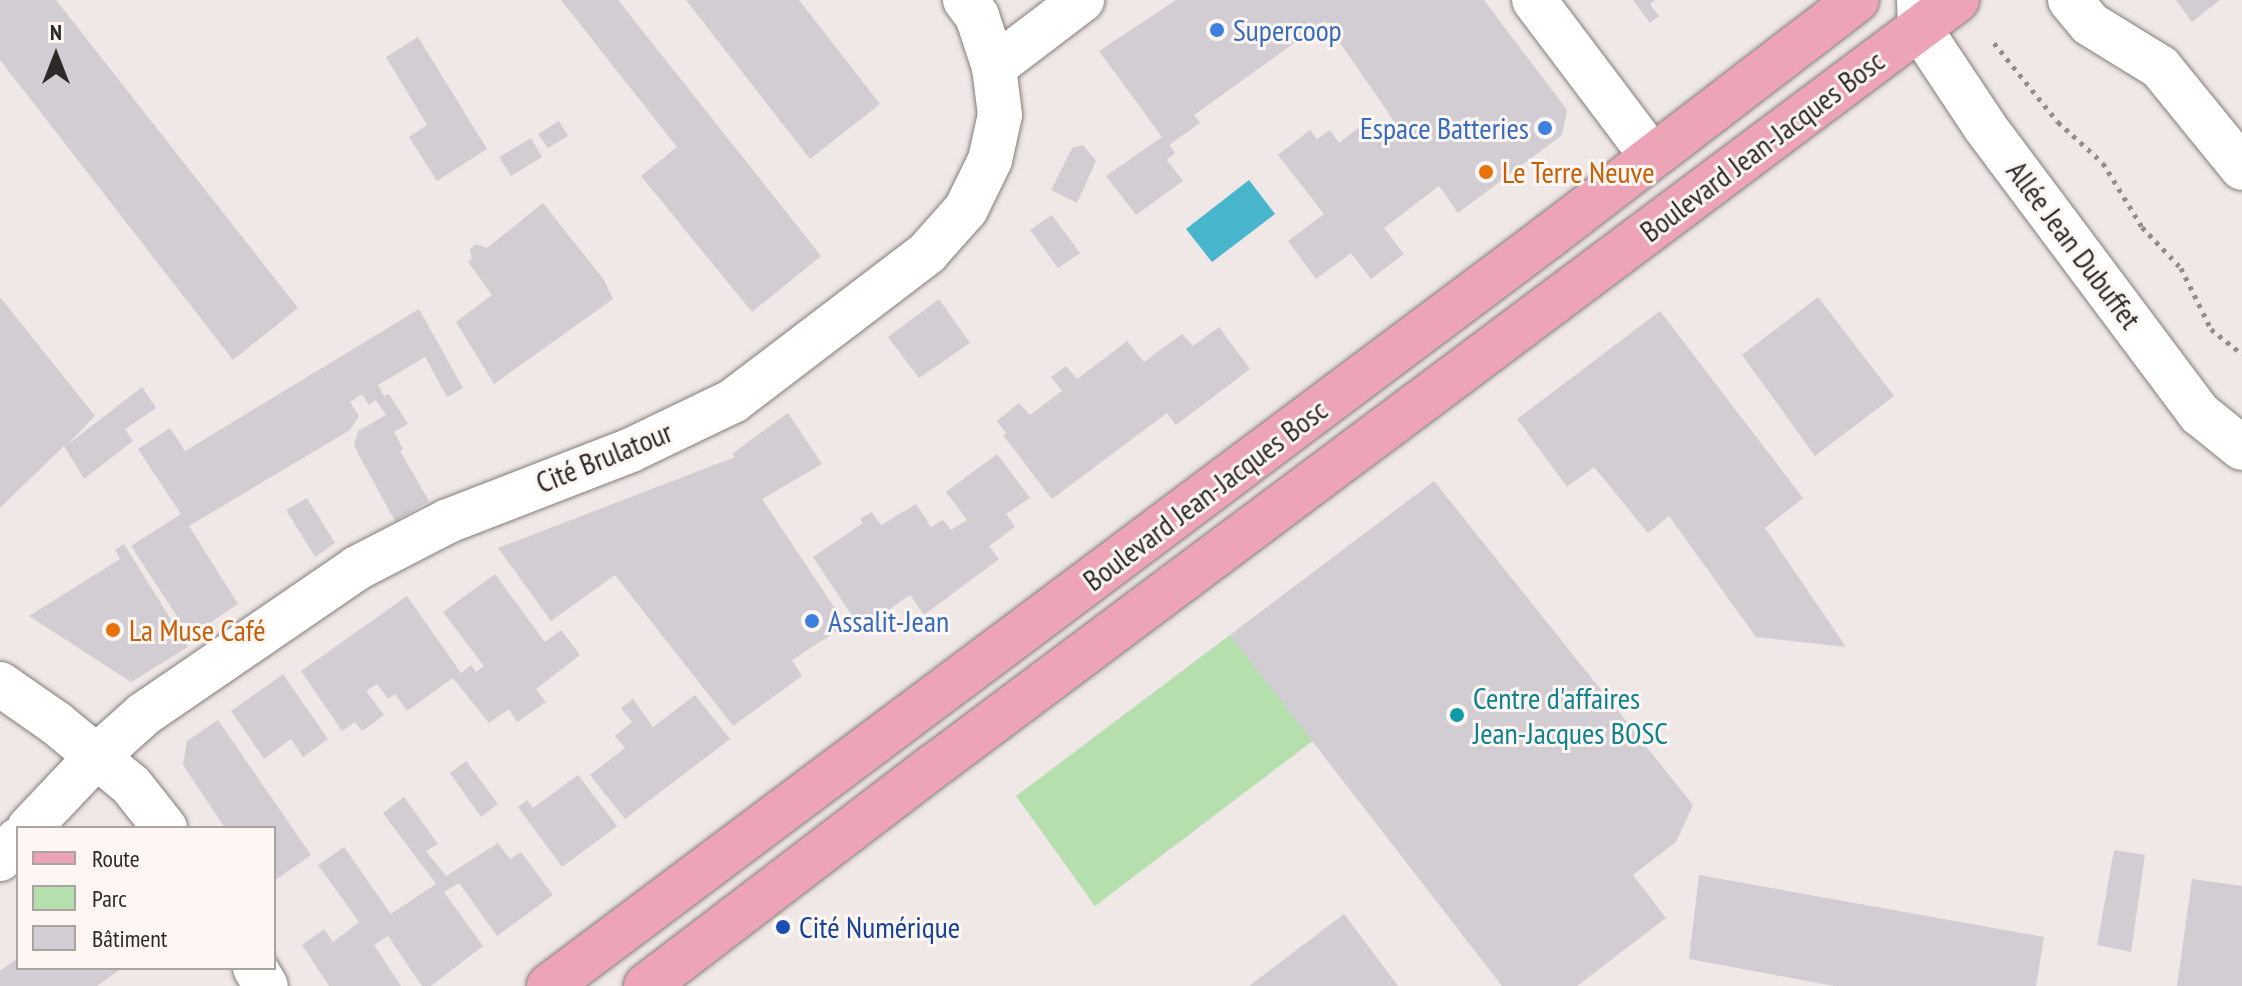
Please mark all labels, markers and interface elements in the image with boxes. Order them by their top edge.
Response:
place label: Supercoop [1233,12,1342,48]
north arrow [16,16,96,96]
text: N [50,18,62,46]
marker: Supercoop [1208,21,1226,39]
street label: Boulevard Jean-Jacques Bosc [1633,43,1891,249]
place label: Espace Batteries [1360,110,1529,146]
marker: Espace Batteries [1536,119,1554,137]
place label: Le Terre Neuve [1502,154,1655,190]
street label: Allée Jean Dubuffet [1999,154,2149,336]
marker: Le Terre Neuve [1477,163,1495,181]
street label: Boulevard Jean-Jacques Bosc [1076,392,1334,598]
street label: Cité Brulatour [531,413,677,501]
place label: Assalit-Jean [828,603,949,639]
place label: La Muse Café [129,612,266,648]
marker: Assalit-Jean [803,612,821,630]
marker: La Muse Café [104,621,122,639]
place label: Centre d'affaires Jean-Jacques BOSC [1473,680,1668,750]
marker: Centre d'affaires Jean-Jacques BOSC [1448,706,1466,724]
legend [16,826,276,970]
text: Route [92,843,140,874]
text: Parc [92,883,127,914]
place label: Cité Numérique [799,909,960,945]
marker: Cité Numérique [774,918,792,936]
text: Bâtiment [92,923,167,954]

